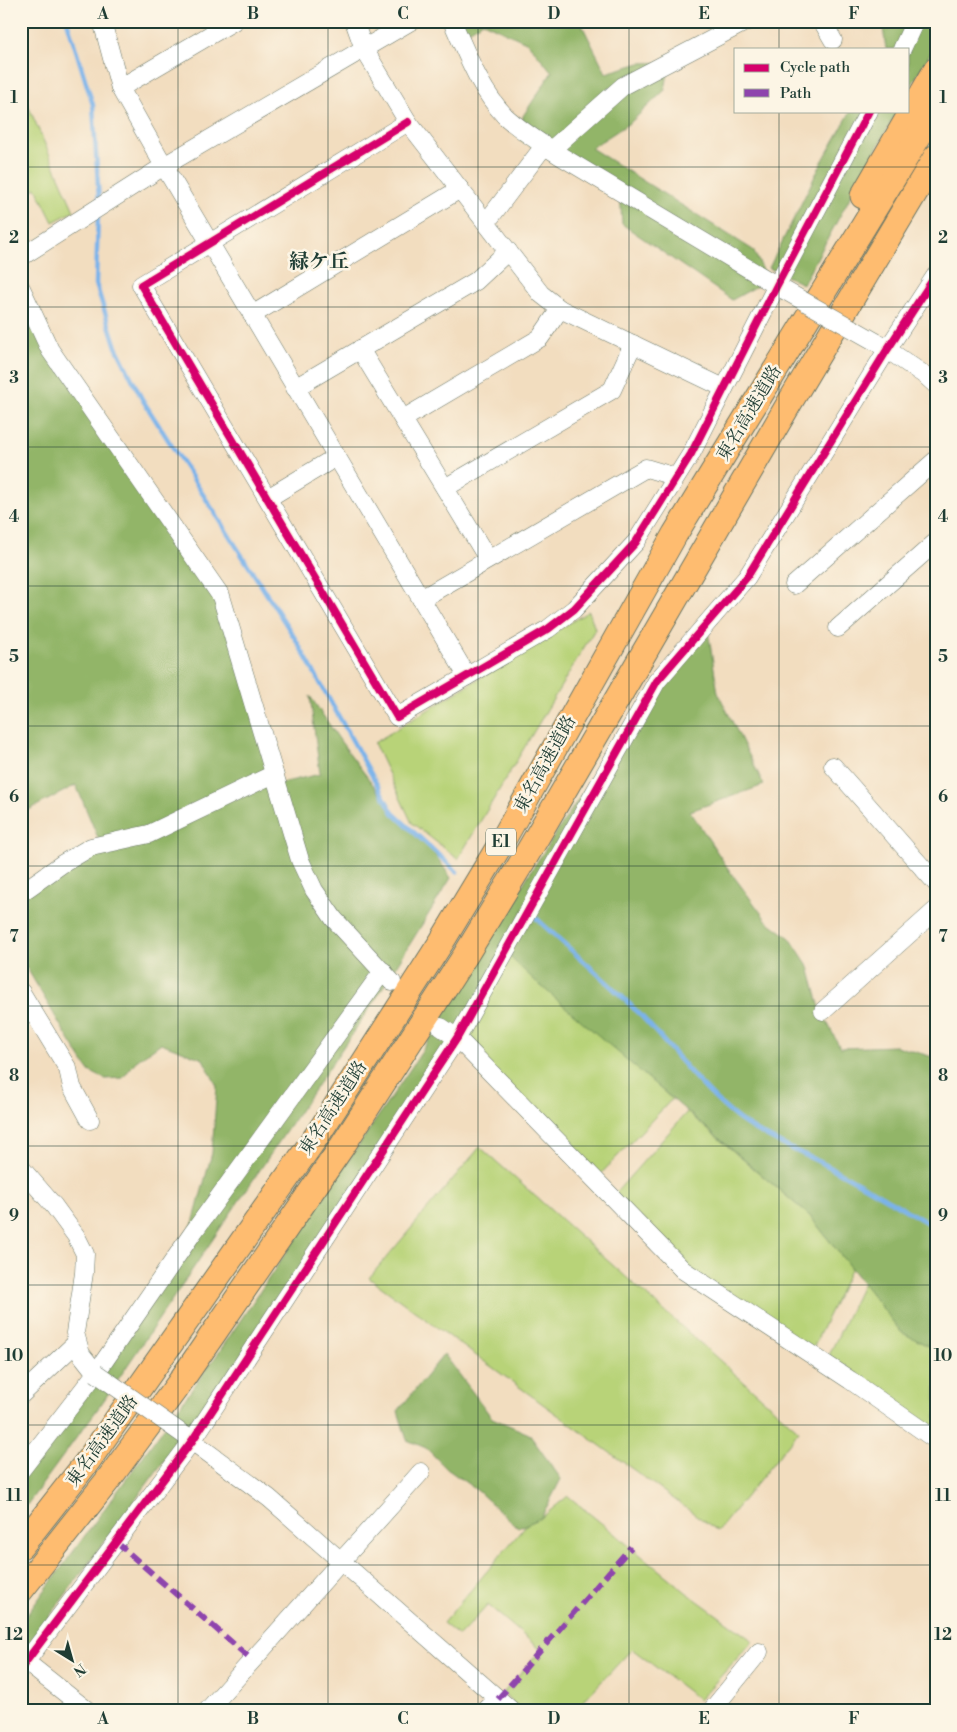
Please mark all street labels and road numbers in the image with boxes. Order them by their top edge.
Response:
street label: 東名高速道路 [711,361,787,465]
street label: 東名高速道路 [509,711,581,817]
road number: E1 [486,829,516,856]
street label: 東名高速道路 [294,1056,372,1160]
street label: 東名高速道路 [61,1391,143,1491]

